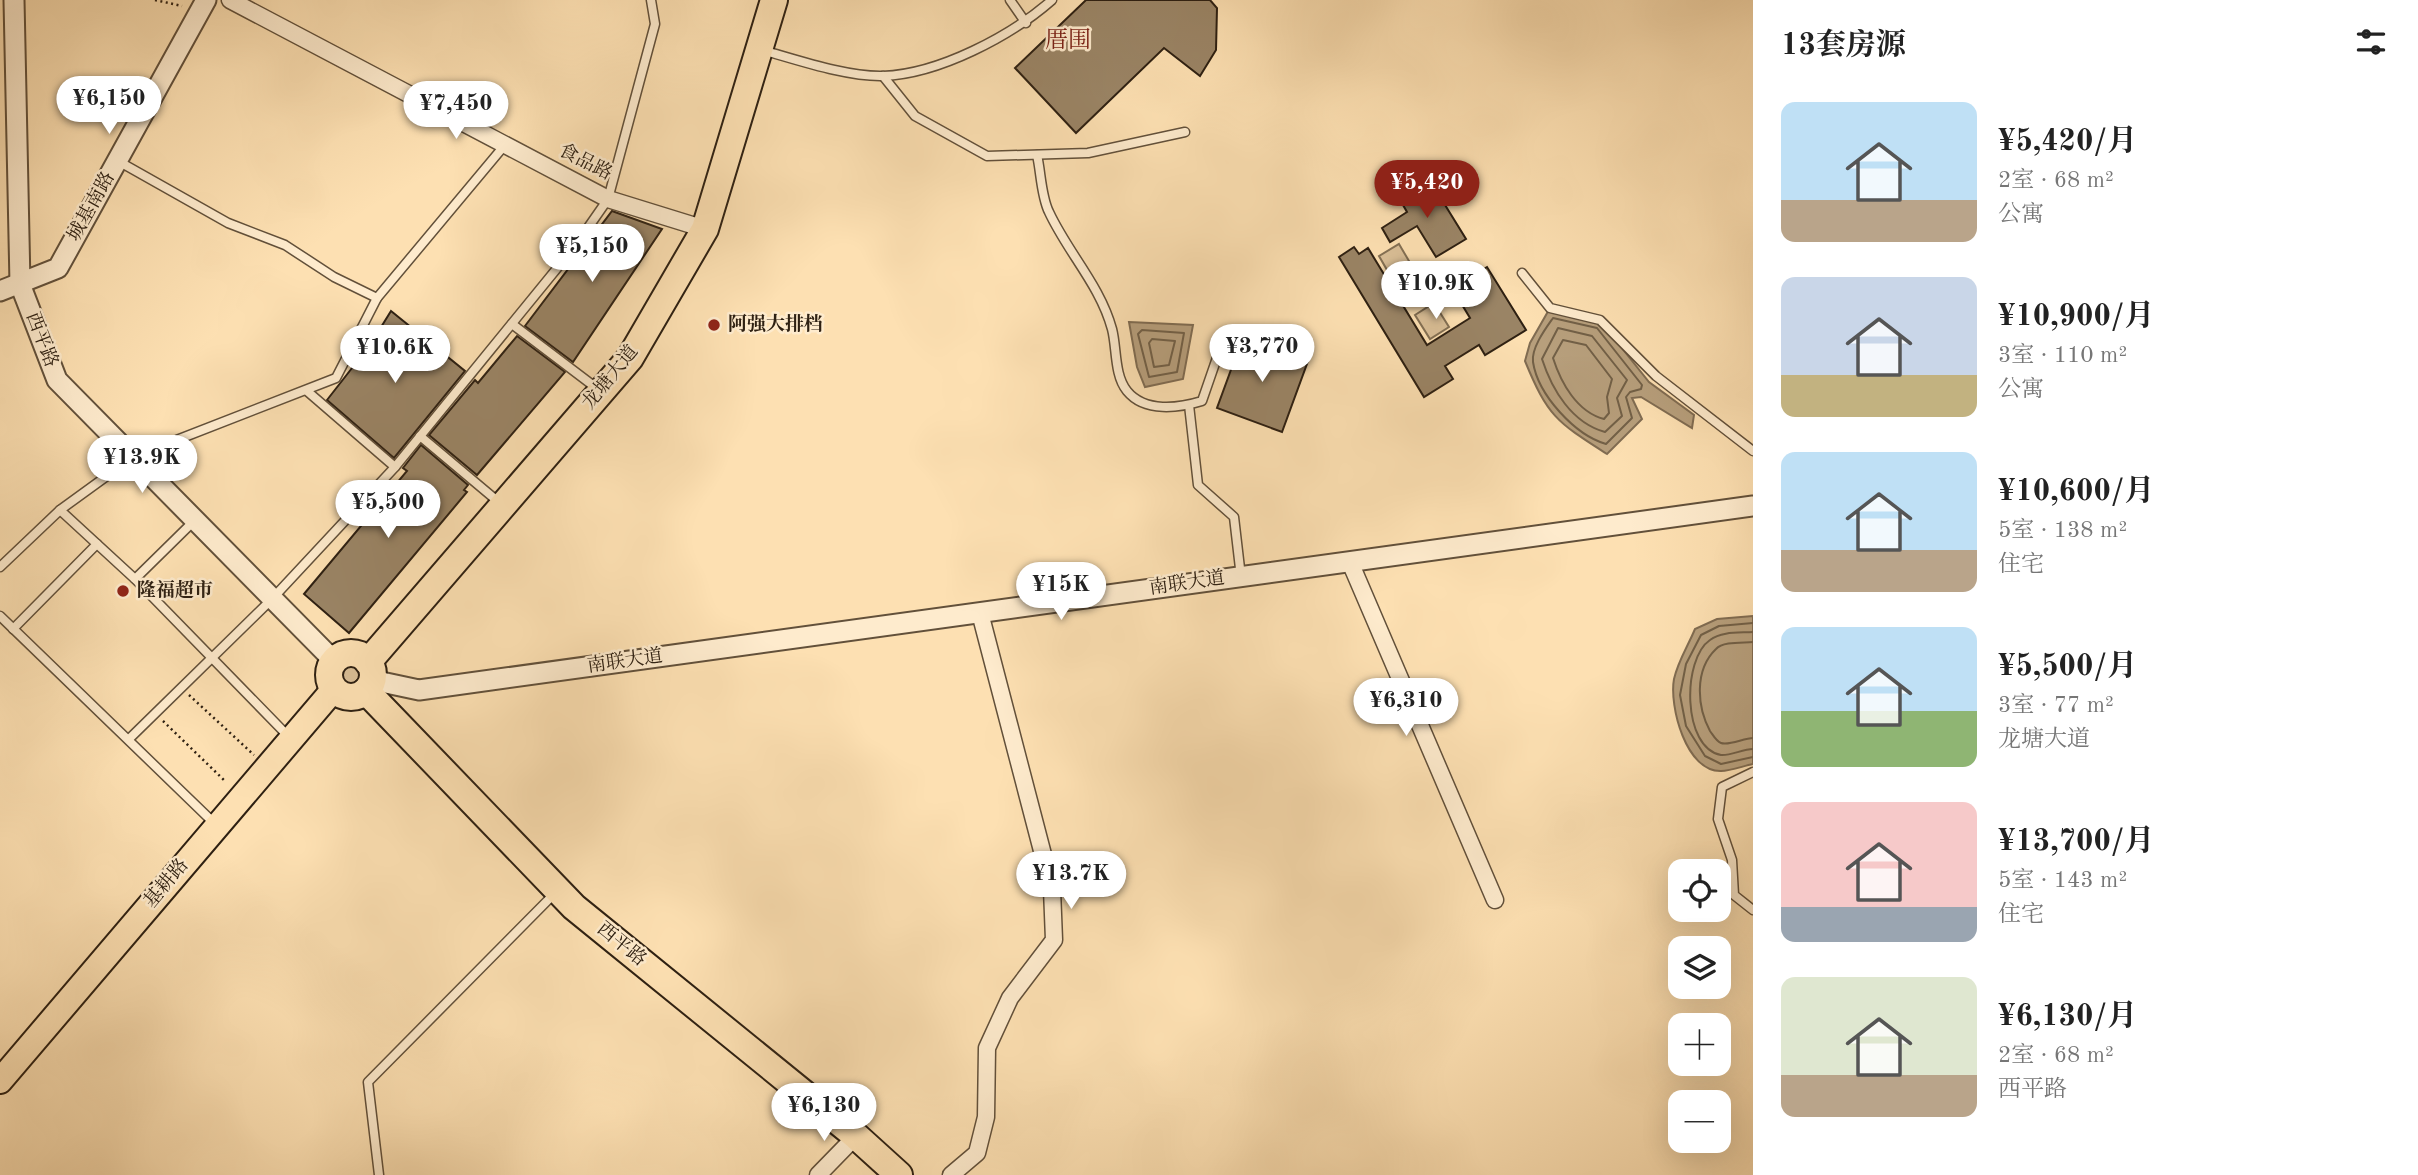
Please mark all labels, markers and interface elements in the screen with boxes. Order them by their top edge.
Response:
icon: filters [2352,23,2390,61]
district label: 厝围 [1045,27,1091,52]
text: 13套房源 [1781,31,1906,61]
pin: ¥6,150 [52,76,166,136]
pin: ¥7,450 [399,82,513,141]
text: ¥6,150 [72,87,146,110]
text: ¥7,450 [419,92,493,115]
text: ¥5,420/月 [1998,127,2137,157]
icon: home [1837,130,1921,214]
street label: 食品路 [555,140,616,184]
pin: ¥5,420 [1370,160,1484,220]
street label: 城基南路 [63,168,119,245]
text: 2室 · 68 m² [1998,169,2114,192]
text: ¥5,420 [1390,171,1464,194]
text: 公寓 [1998,203,2044,226]
pin: ¥5,150 [535,224,649,284]
text: ¥5,150 [555,235,629,258]
pin: ¥10.9K [1379,262,1493,321]
text: ¥10.9K [1397,272,1475,295]
text: ¥10,900/月 [1998,302,2154,332]
icon: home [1837,305,1921,389]
street label: 西平路 [22,309,62,370]
place label: 阿强大排档 [728,313,823,335]
marker: 阿强大排档 [706,317,722,333]
pin: ¥3,770 [1205,324,1319,384]
pin: ¥10.6K [338,326,452,385]
text: ¥3,770 [1225,335,1299,358]
text: ¥10.6K [356,336,434,359]
street label: 龙塘大道 [577,341,642,414]
text: 3室 · 110 m² [1998,344,2127,367]
text: 公寓 [1998,378,2044,401]
pin: ¥13.9K [85,435,199,495]
text: ¥13.9K [103,446,181,469]
text: ¥10,600/月 [1998,477,2154,507]
pin: ¥5,500 [331,480,445,540]
icon: home [1837,480,1921,564]
text: ¥5,500 [351,491,425,514]
text: 5室 · 138 m² [1998,519,2127,542]
text: 住宅 [1998,553,2044,576]
pin: ¥15K [1020,562,1102,622]
street label: 南联大道 [1148,566,1226,599]
text: ¥15K [1032,573,1090,596]
place label: 隆福超市 [137,579,213,601]
marker: 隆福超市 [115,583,131,599]
street label: 南联大道 [586,644,664,677]
text: ¥5,500/月 [1998,652,2137,682]
icon: home [1837,655,1921,739]
pin: ¥6,310 [1349,678,1463,738]
text: ¥6,310 [1369,689,1443,712]
text: 3室 · 77 m² [1998,694,2114,717]
text: 龙塘大道 [1998,728,2090,751]
text: ¥13,700/月 [1998,827,2154,857]
icon: home [1837,830,1921,914]
pin: ¥13.7K [1014,852,1128,911]
street label: 基耕路 [140,855,193,912]
map controls [1668,859,1731,1153]
button: locate [1668,859,1731,922]
text: ¥13.7K [1032,862,1110,885]
text: 5室 · 143 m² [1998,869,2127,892]
text: 住宅 [1998,903,2044,926]
street label: 西平路 [593,918,650,970]
button: layers [1668,936,1731,999]
text: ¥6,130/月 [1998,1002,2137,1032]
icon: home [1837,1005,1921,1089]
button: + [1668,1013,1731,1076]
text: 2室 · 68 m² [1998,1044,2114,1067]
text: 西平路 [1998,1078,2067,1101]
pin: ¥6,130 [767,1084,881,1143]
button: − [1668,1090,1731,1153]
text: ¥6,130 [787,1094,861,1117]

